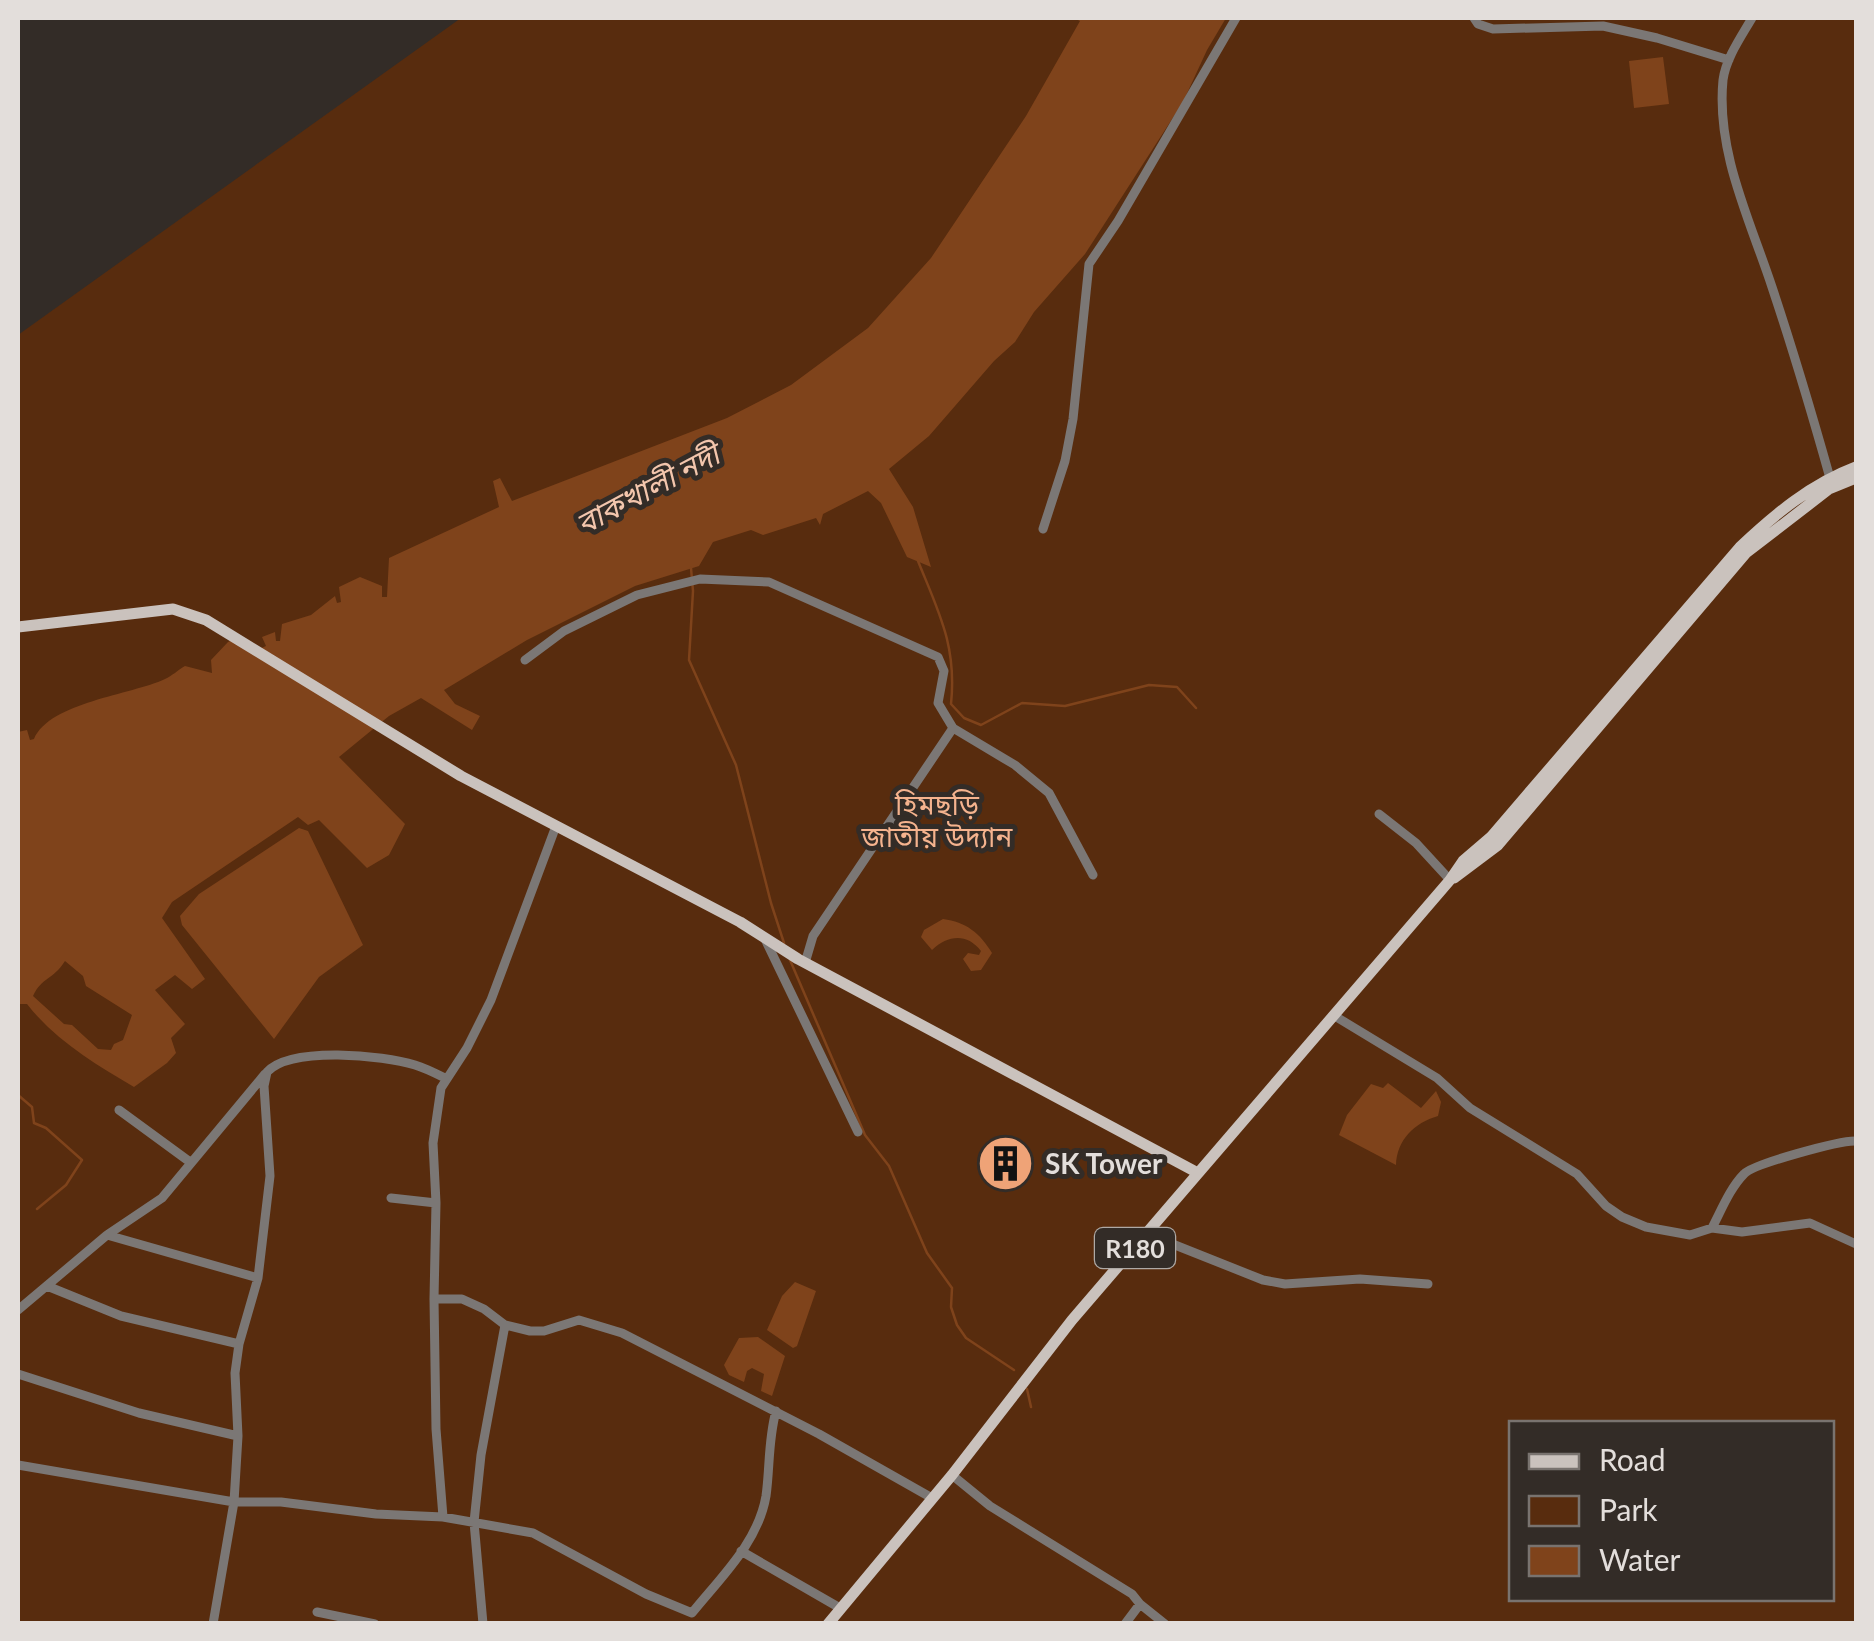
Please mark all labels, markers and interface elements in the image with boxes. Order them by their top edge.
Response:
water label: বাকখালী নদী [569,433,729,541]
park label: হিমছড়ি জাতীয় উদ্যান [861,787,1014,853]
building icon: SK Tower [976,1133,1036,1193]
place label: SK Tower [1045,1146,1163,1180]
road number: R180 [1095,1228,1175,1268]
legend [1509,1421,1834,1601]
text: Road [1599,1441,1666,1477]
text: Park [1599,1491,1658,1527]
text: Water [1599,1541,1681,1577]

